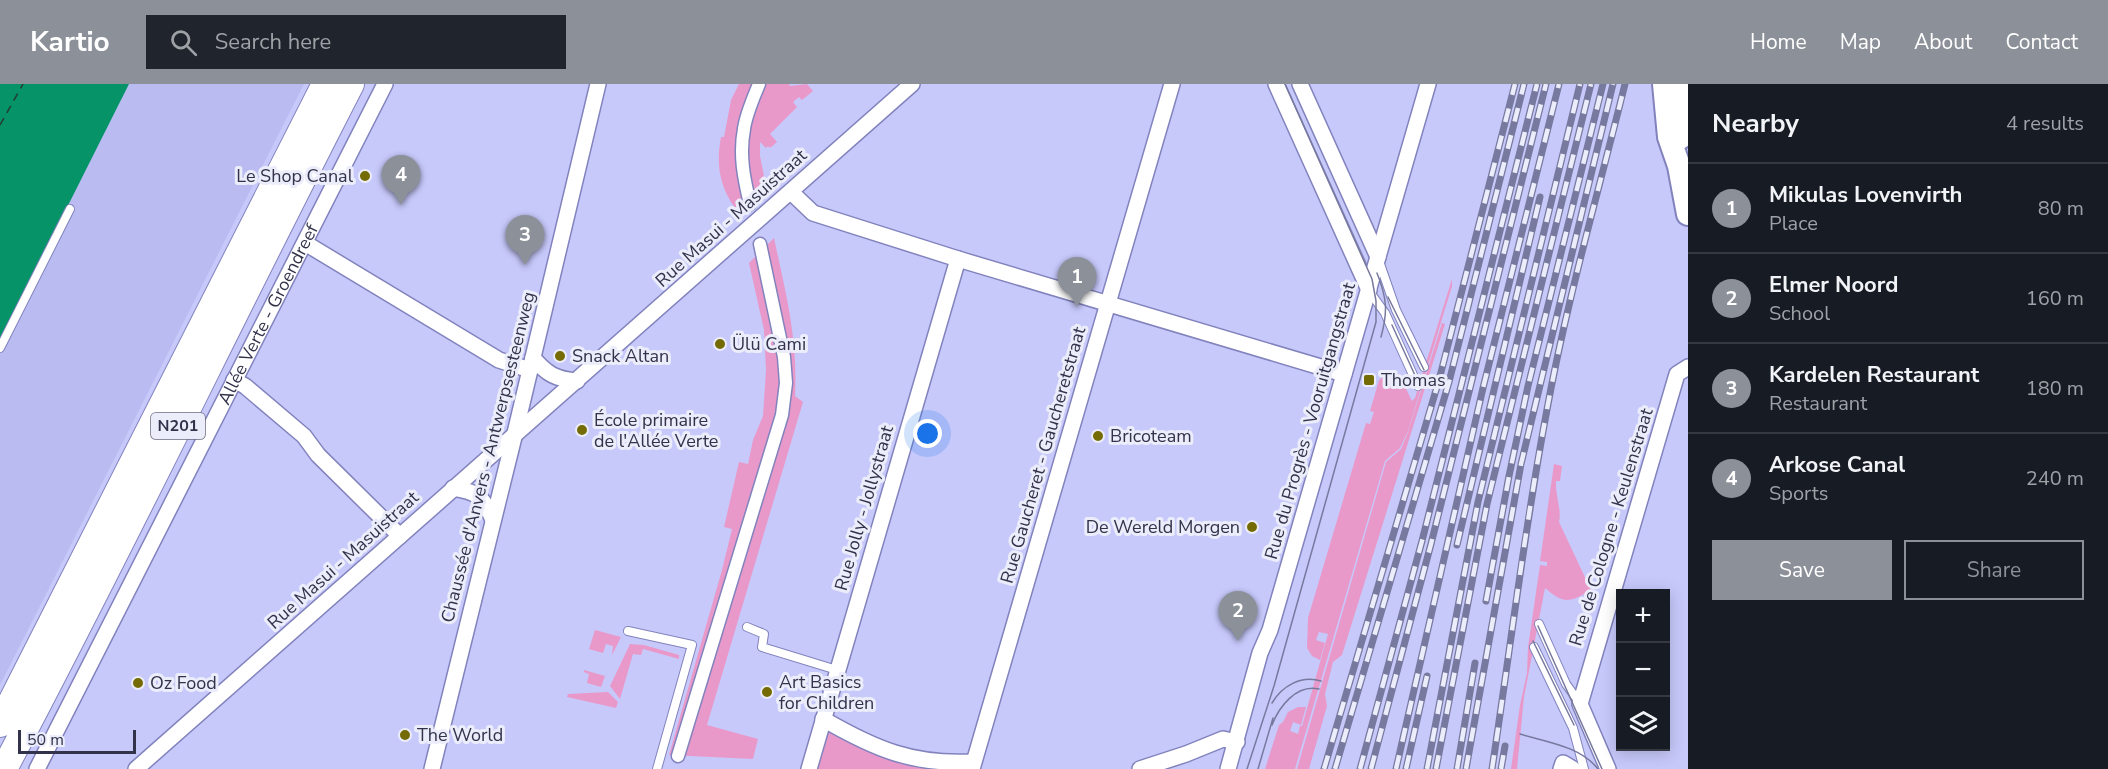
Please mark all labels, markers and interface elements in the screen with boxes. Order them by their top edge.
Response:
search box [146,15,566,69]
text: Kartio [30,23,110,61]
icon: search [167,26,200,59]
text: Search here [215,27,331,57]
text: Home [1750,28,1807,56]
text: Map [1840,28,1881,56]
text: About [1914,28,1972,56]
text: Contact [2005,28,2078,56]
text: Nearby [1712,106,1799,141]
text: 4 results [2006,110,2084,137]
street label: Rue Masui - Masuistraat [650,143,812,292]
pin: 4 [382,156,420,205]
place label: Le Shop Canal [236,164,354,188]
marker: Le Shop Canal [358,169,372,183]
text: Mikulas Lovenvirth [1769,180,1963,210]
text: 1 [1726,195,1738,222]
text: 80 m [2038,195,2084,222]
text: Place [1769,210,1818,237]
pin: 3 [506,216,544,265]
street label: Allée Verte - Groendreef [212,219,324,409]
pin: 1 [1058,258,1096,307]
text: Elmer Noord [1769,270,1898,300]
street label: Rue du Progrès - Vooruitgangstraat [1259,279,1361,562]
text: 2 [1726,285,1738,312]
text: 160 m [2026,285,2084,312]
street label: Chaussée d'Anvers - Antwerpsesteenweg [435,289,541,625]
text: School [1769,300,1830,327]
street label: Rue Gaucheret - Gaucheretstraat [995,323,1091,586]
place label: Ülü Cami [732,332,806,356]
marker: Ülü Cami [713,337,727,351]
place label: Snack Altan [572,344,669,368]
marker: Snack Altan [553,349,567,363]
text: Kardelen Restaurant [1769,360,1979,390]
place label: Thomas [1381,368,1446,392]
marker: Thomas [1362,373,1376,387]
text: 3 [1726,375,1738,402]
text: 180 m [2026,375,2084,402]
text: Restaurant [1769,390,1867,417]
street label: Rue de Cologne - Keulenstraat [1563,405,1659,649]
place label: École primaire de l'Allée Verte [594,408,718,453]
road number: N201 [151,413,205,439]
your location [913,419,942,448]
street label: Rue Jolly - Jollystraat [829,422,899,593]
marker: École primaire de l'Allée Verte [575,423,589,437]
place label: Bricoteam [1110,424,1192,448]
marker: Bricoteam [1091,429,1105,443]
text: Arkose Canal [1769,450,1905,480]
text: 4 [1726,465,1738,492]
text: 240 m [2026,465,2084,492]
text: Sports [1769,480,1828,507]
street label: Rue Masui - Masuistraat [262,485,424,634]
place label: De Wereld Morgen [1086,515,1240,539]
marker: De Wereld Morgen [1245,520,1259,534]
button: Save [1712,540,1892,600]
button: Share [1904,540,2084,600]
map controls [1616,589,1670,751]
button: + [1616,589,1670,643]
pin: 2 [1218,592,1258,641]
button: − [1616,643,1670,697]
place label: Art Basics for Children [779,670,874,715]
place label: Oz Food [150,671,217,695]
marker: Oz Food [131,676,145,690]
marker: Art Basics for Children [760,685,774,699]
button: layers [1616,697,1670,751]
place label: The World [417,723,503,747]
scale bar [18,727,136,754]
marker: The World [398,728,412,742]
text: 50 m [27,729,64,751]

